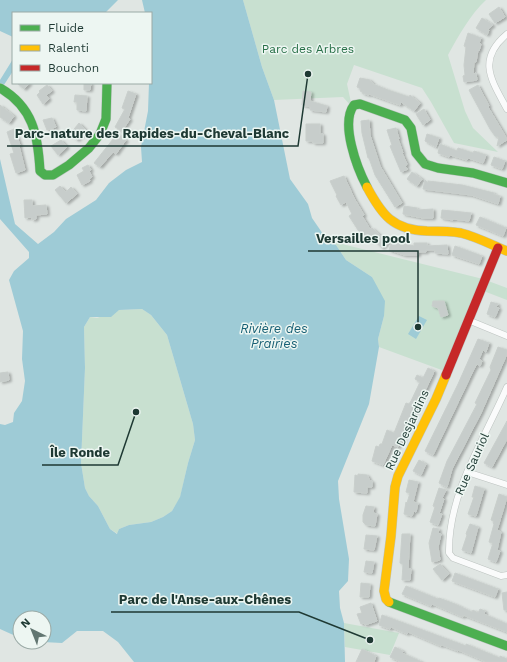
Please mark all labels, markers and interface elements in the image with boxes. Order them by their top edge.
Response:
legend [12,12,152,84]
text: Fluide [48,21,84,35]
text: Ralenti [48,41,89,55]
park label: Parc des Arbres [262,42,354,56]
text: Bouchon [48,61,99,75]
callout: Parc-nature des Rapides-du-Cheval-Blanc [7,121,298,146]
text: Parc-nature des Rapides-du-Cheval-Blanc [15,126,290,141]
callout: Versailles pool [308,226,418,251]
text: Versailles pool [316,231,411,246]
water label: Rivière des Prairies [240,321,308,351]
street label: Rue Desjardins [382,387,432,473]
street label: Rue Sauriol [452,430,492,497]
callout: Île Ronde [42,440,118,465]
text: Île Ronde [49,444,110,460]
callout: Parc de l'Anse-aux-Chênes [111,587,299,612]
text: Parc de l'Anse-aux-Chênes [119,592,291,607]
north arrow [12,610,52,650]
text: N [18,616,33,631]

